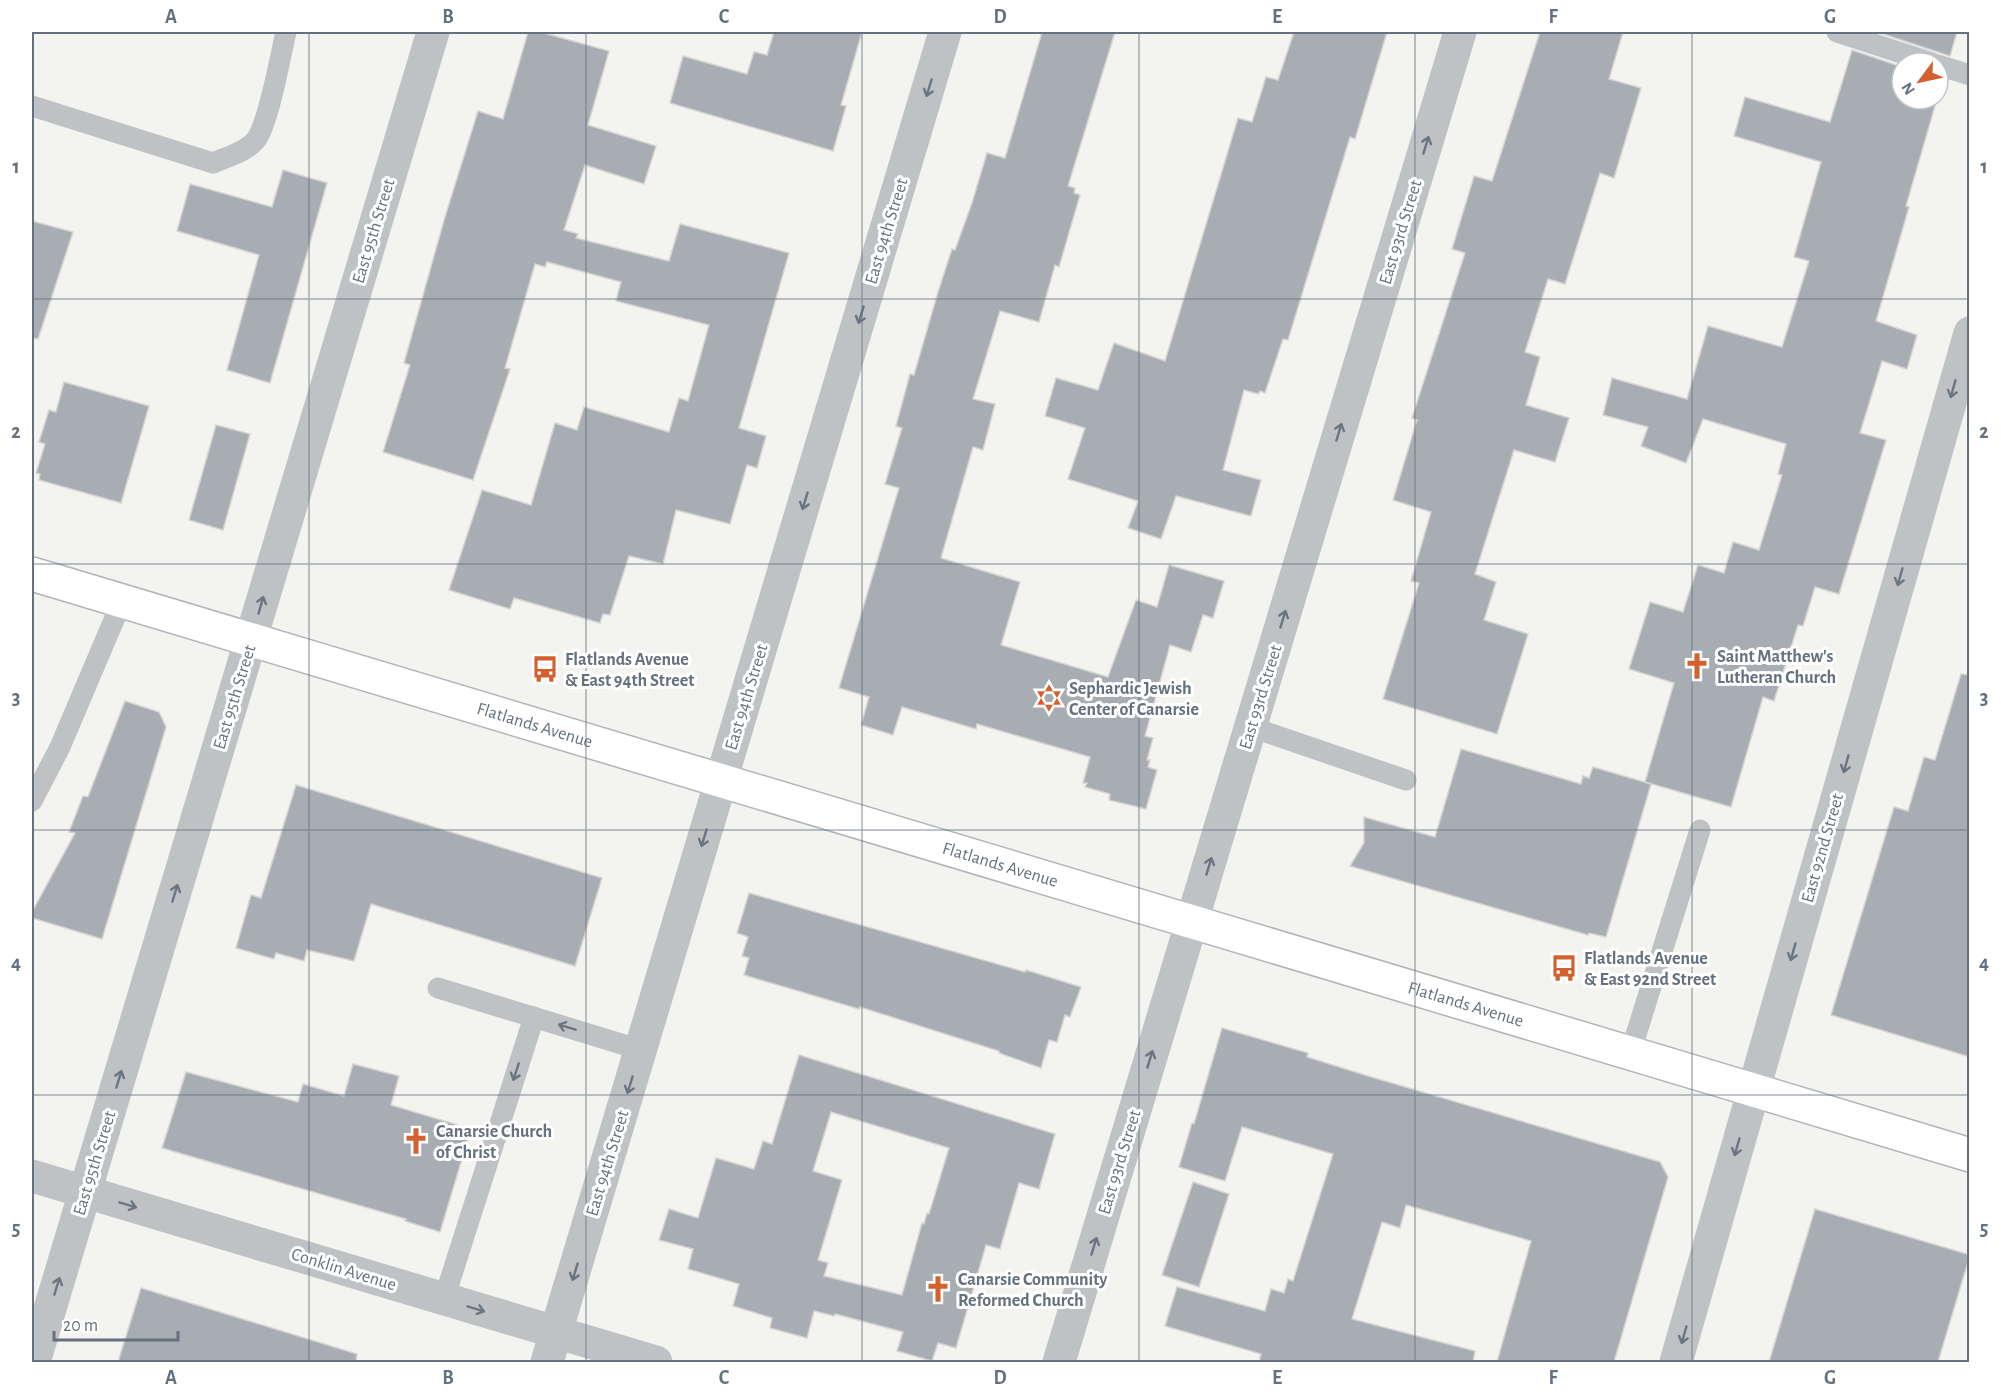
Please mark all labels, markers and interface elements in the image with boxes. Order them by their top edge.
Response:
text: A [165,7,177,27]
text: B [442,7,454,27]
text: C [719,7,730,27]
text: D [993,7,1007,27]
text: E [1272,7,1282,27]
text: F [1548,7,1558,27]
text: G [1824,7,1836,27]
north arrow [1890,51,1950,111]
one-way arrow [923,78,934,97]
text: N [1899,80,1918,98]
one-way arrow [1421,136,1432,155]
text: 1 [12,157,20,177]
text: 1 [1980,157,1988,177]
street label: East 94th Street [862,176,912,286]
street label: East 95th Street [349,177,398,286]
street label: East 93rd Street [1377,178,1425,287]
one-way arrow [855,305,866,324]
one-way arrow [1947,379,1959,398]
text: 2 [11,422,21,442]
text: 2 [1979,422,1989,442]
one-way arrow [1334,423,1345,442]
one-way arrow [799,491,810,510]
one-way arrow [1894,567,1905,586]
one-way arrow [256,596,267,615]
one-way arrow [1278,610,1289,629]
street label: East 94th Street [722,642,772,752]
street label: East 95th Street [210,643,259,752]
street label: East 93rd Street [1237,643,1285,752]
place label: Saint Matthew's Lutheran Church [1717,648,1836,687]
place label: Flatlands Avenue & East 94th Street [565,651,694,690]
church icon: Saint Matthew's Lutheran Church [1682,651,1712,681]
bus stop icon: Flatlands Avenue & East 94th Street [530,654,560,684]
place label: Sephardic Jewish Center of Canarsie [1069,680,1199,719]
synagogue icon: Sephardic Jewish Center of Canarsie [1034,683,1064,713]
text: 3 [12,688,20,708]
text: 3 [1980,688,1988,708]
street label: Flatlands Avenue [475,700,595,752]
one-way arrow [1840,754,1851,773]
street label: East 92nd Street [1799,791,1847,905]
one-way arrow [698,828,709,847]
street label: Flatlands Avenue [940,839,1060,891]
one-way arrow [1204,857,1215,876]
one-way arrow [170,884,181,903]
one-way arrow [1786,942,1798,961]
place label: Flatlands Avenue & East 92nd Street [1584,950,1716,989]
text: 4 [11,953,21,973]
bus stop icon: Flatlands Avenue & East 92nd Street [1549,953,1579,983]
text: 4 [1979,953,1989,973]
street label: Flatlands Avenue [1406,979,1526,1031]
one-way arrow [558,1021,577,1032]
one-way arrow [1146,1050,1157,1069]
one-way arrow [510,1062,521,1081]
one-way arrow [114,1070,125,1089]
one-way arrow [624,1075,635,1094]
street label: East 94th Street [583,1108,633,1218]
street label: East 93rd Street [1096,1108,1144,1217]
street label: East 95th Street [70,1109,119,1218]
place label: Canarsie Church of Christ [436,1123,552,1162]
church icon: Canarsie Church of Christ [401,1126,431,1156]
one-way arrow [1730,1137,1742,1156]
one-way arrow [118,1200,137,1211]
text: 5 [12,1219,20,1239]
text: 5 [1980,1219,1988,1239]
one-way arrow [1089,1237,1100,1256]
street label: Conklin Avenue [289,1245,398,1294]
one-way arrow [568,1262,579,1281]
place label: Canarsie Community Reformed Church [958,1271,1108,1310]
church icon: Canarsie Community Reformed Church [923,1274,953,1304]
one-way arrow [52,1277,63,1296]
scale bar [54,1304,178,1342]
one-way arrow [466,1304,485,1315]
text: 20 m [63,1317,98,1335]
one-way arrow [1678,1325,1689,1344]
text: A [165,1368,177,1388]
text: B [442,1368,454,1388]
text: C [719,1368,730,1388]
text: D [993,1368,1007,1388]
text: E [1272,1368,1282,1388]
text: F [1548,1368,1558,1388]
text: G [1824,1368,1836,1388]

